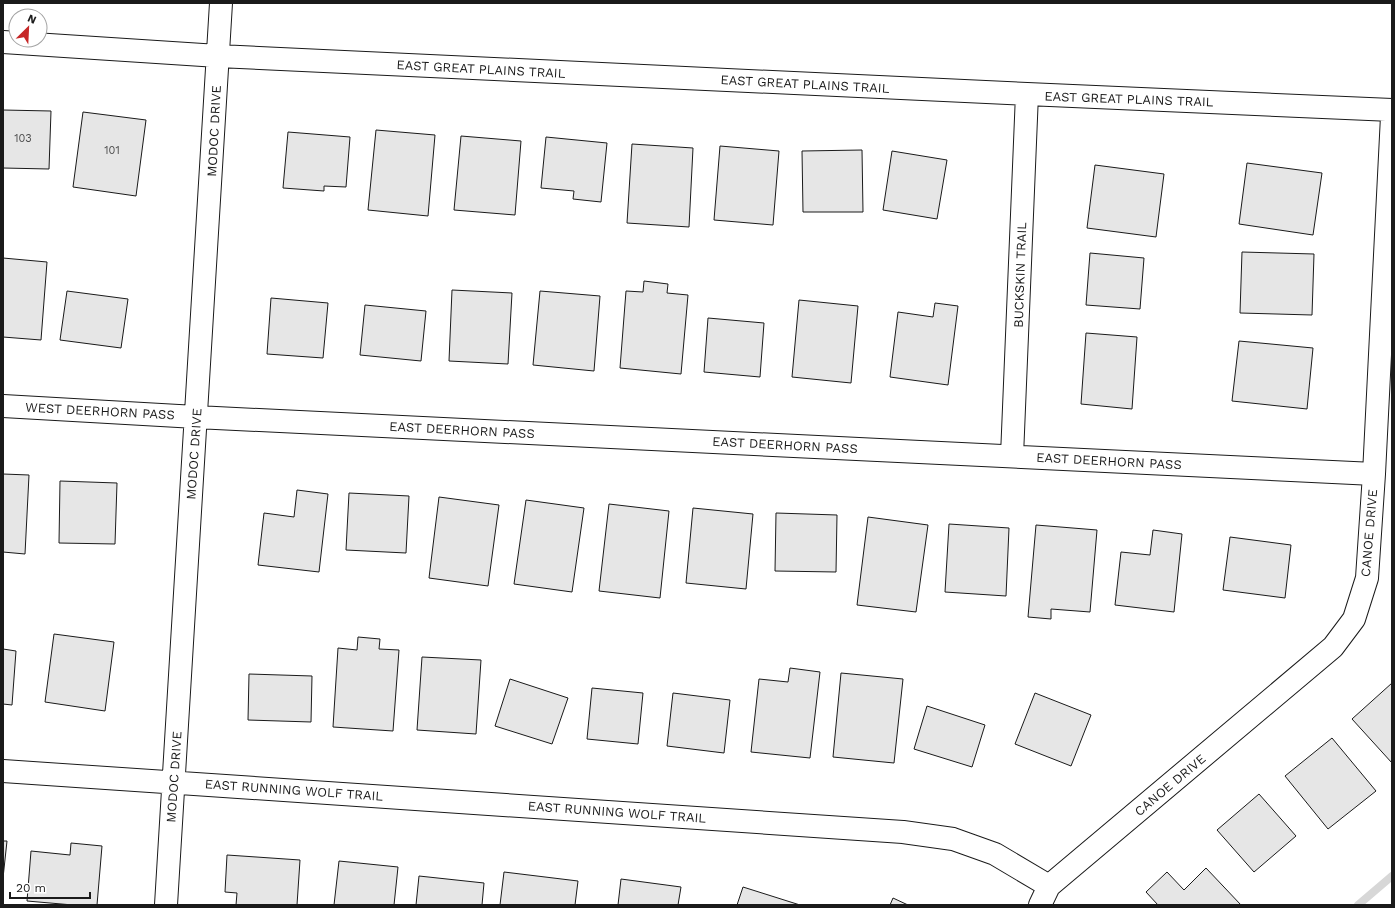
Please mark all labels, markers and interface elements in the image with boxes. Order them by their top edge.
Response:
north arrow [8,8,48,48]
text: N [25,12,38,27]
street label: EAST GREAT PLAINS TRAIL [396,57,566,81]
street label: EAST GREAT PLAINS TRAIL [720,72,890,96]
street label: MODOC DRIVE [204,85,224,177]
street label: EAST GREAT PLAINS TRAIL [1044,89,1214,109]
house number: 103 [14,132,32,145]
house number: 101 [104,144,120,157]
street label: BUCKSKIN TRAIL [1011,222,1029,328]
street label: WEST DEERHORN PASS [25,400,175,422]
street label: MODOC DRIVE [183,408,205,500]
street label: EAST DEERHORN PASS [389,419,535,441]
street label: EAST DEERHORN PASS [712,434,858,456]
street label: EAST DEERHORN PASS [1036,450,1182,472]
street label: CANOE DRIVE [1358,488,1380,578]
street label: MODOC DRIVE [163,731,185,823]
street label: CANOE DRIVE [1131,751,1209,819]
street label: EAST RUNNING WOLF TRAIL [204,776,384,804]
street label: EAST RUNNING WOLF TRAIL [527,798,707,826]
scale bar [10,874,90,900]
text: 20 m [16,881,46,895]

